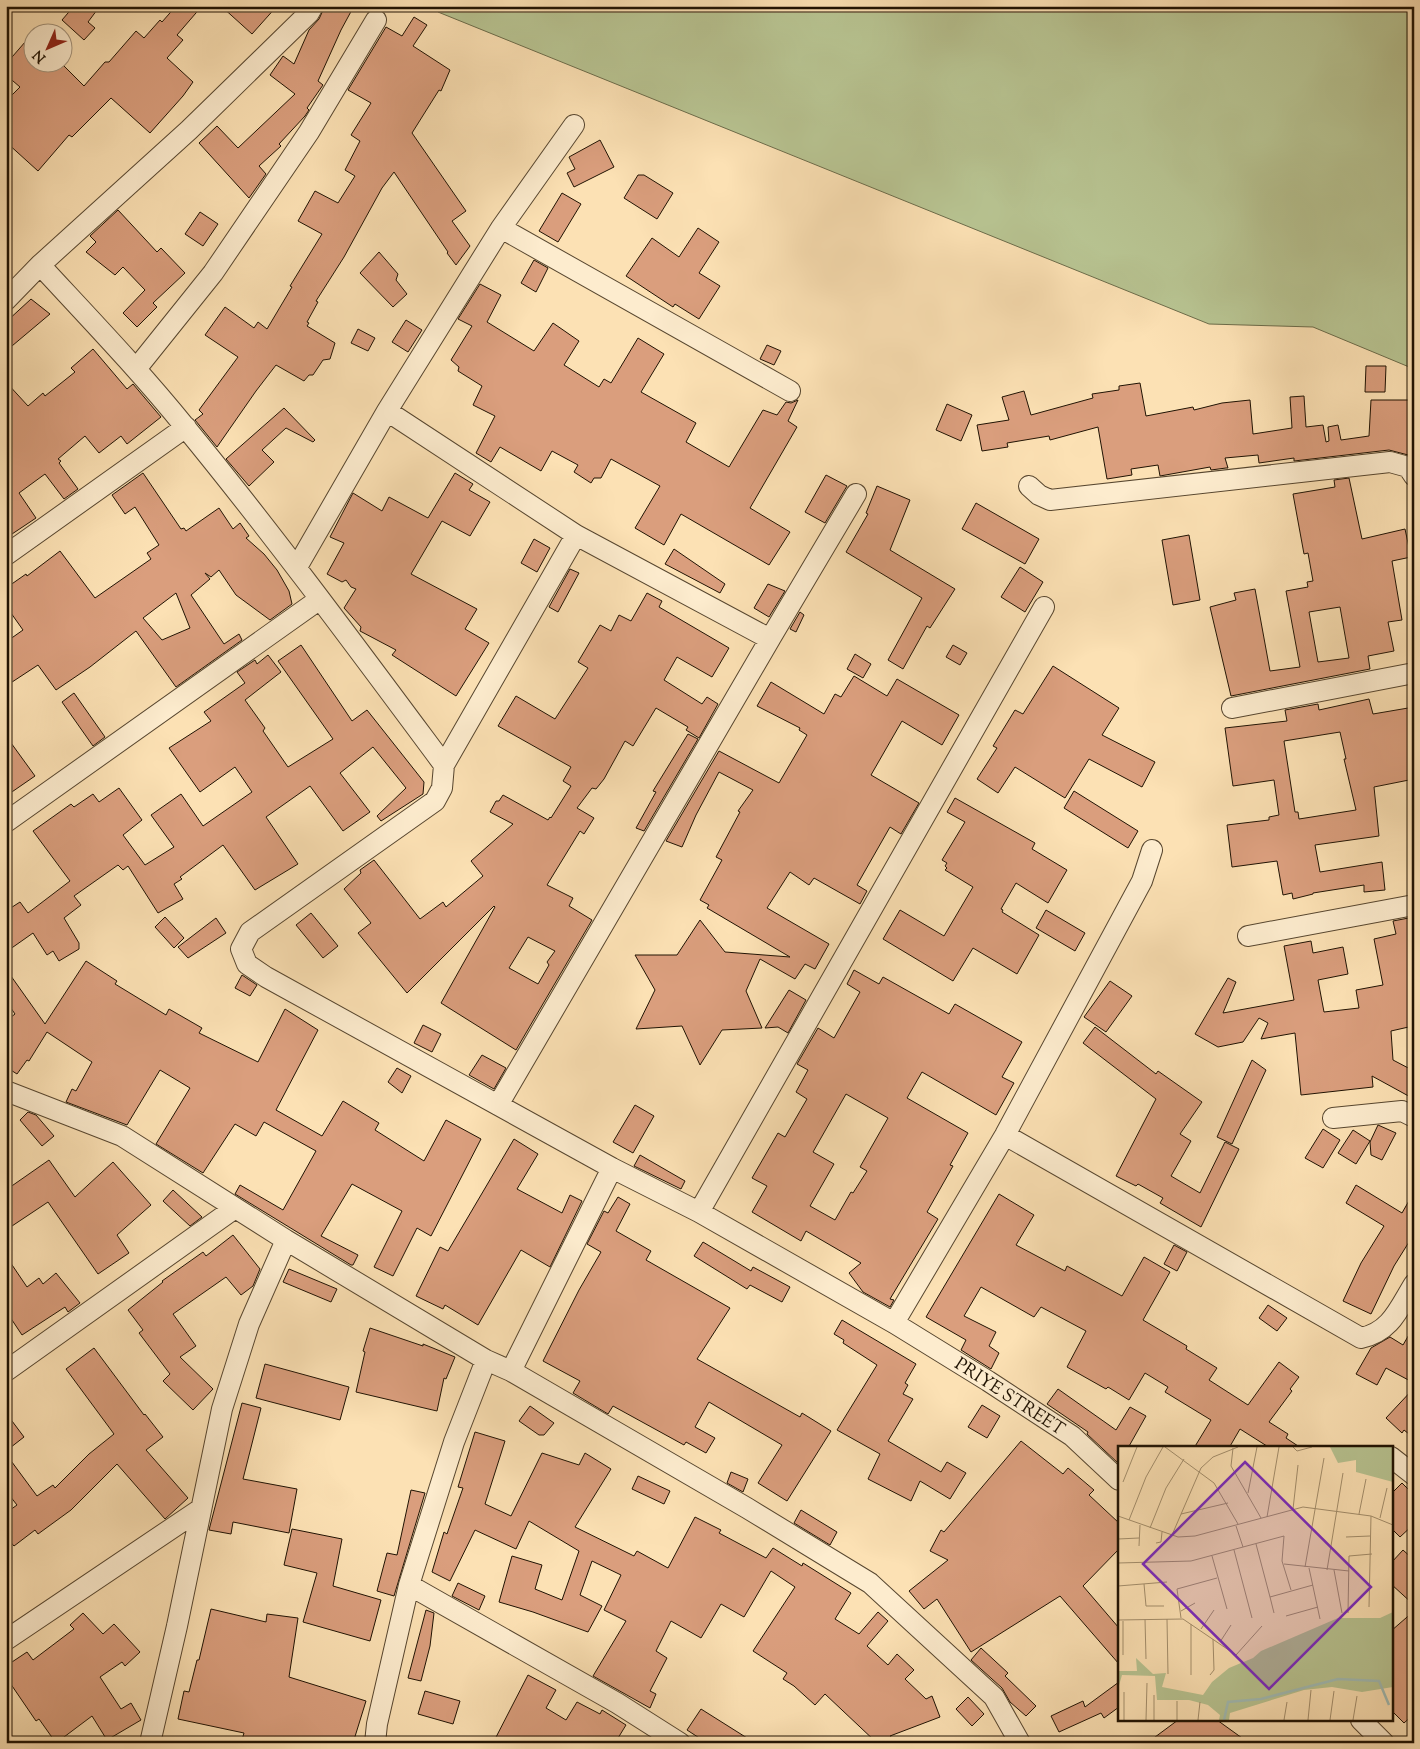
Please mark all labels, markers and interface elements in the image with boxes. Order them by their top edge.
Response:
north arrow [22,22,72,72]
text: N [29,45,51,67]
street label: PRIYE STREET [948,1352,1070,1443]
inset map [1118,1446,1392,1722]

